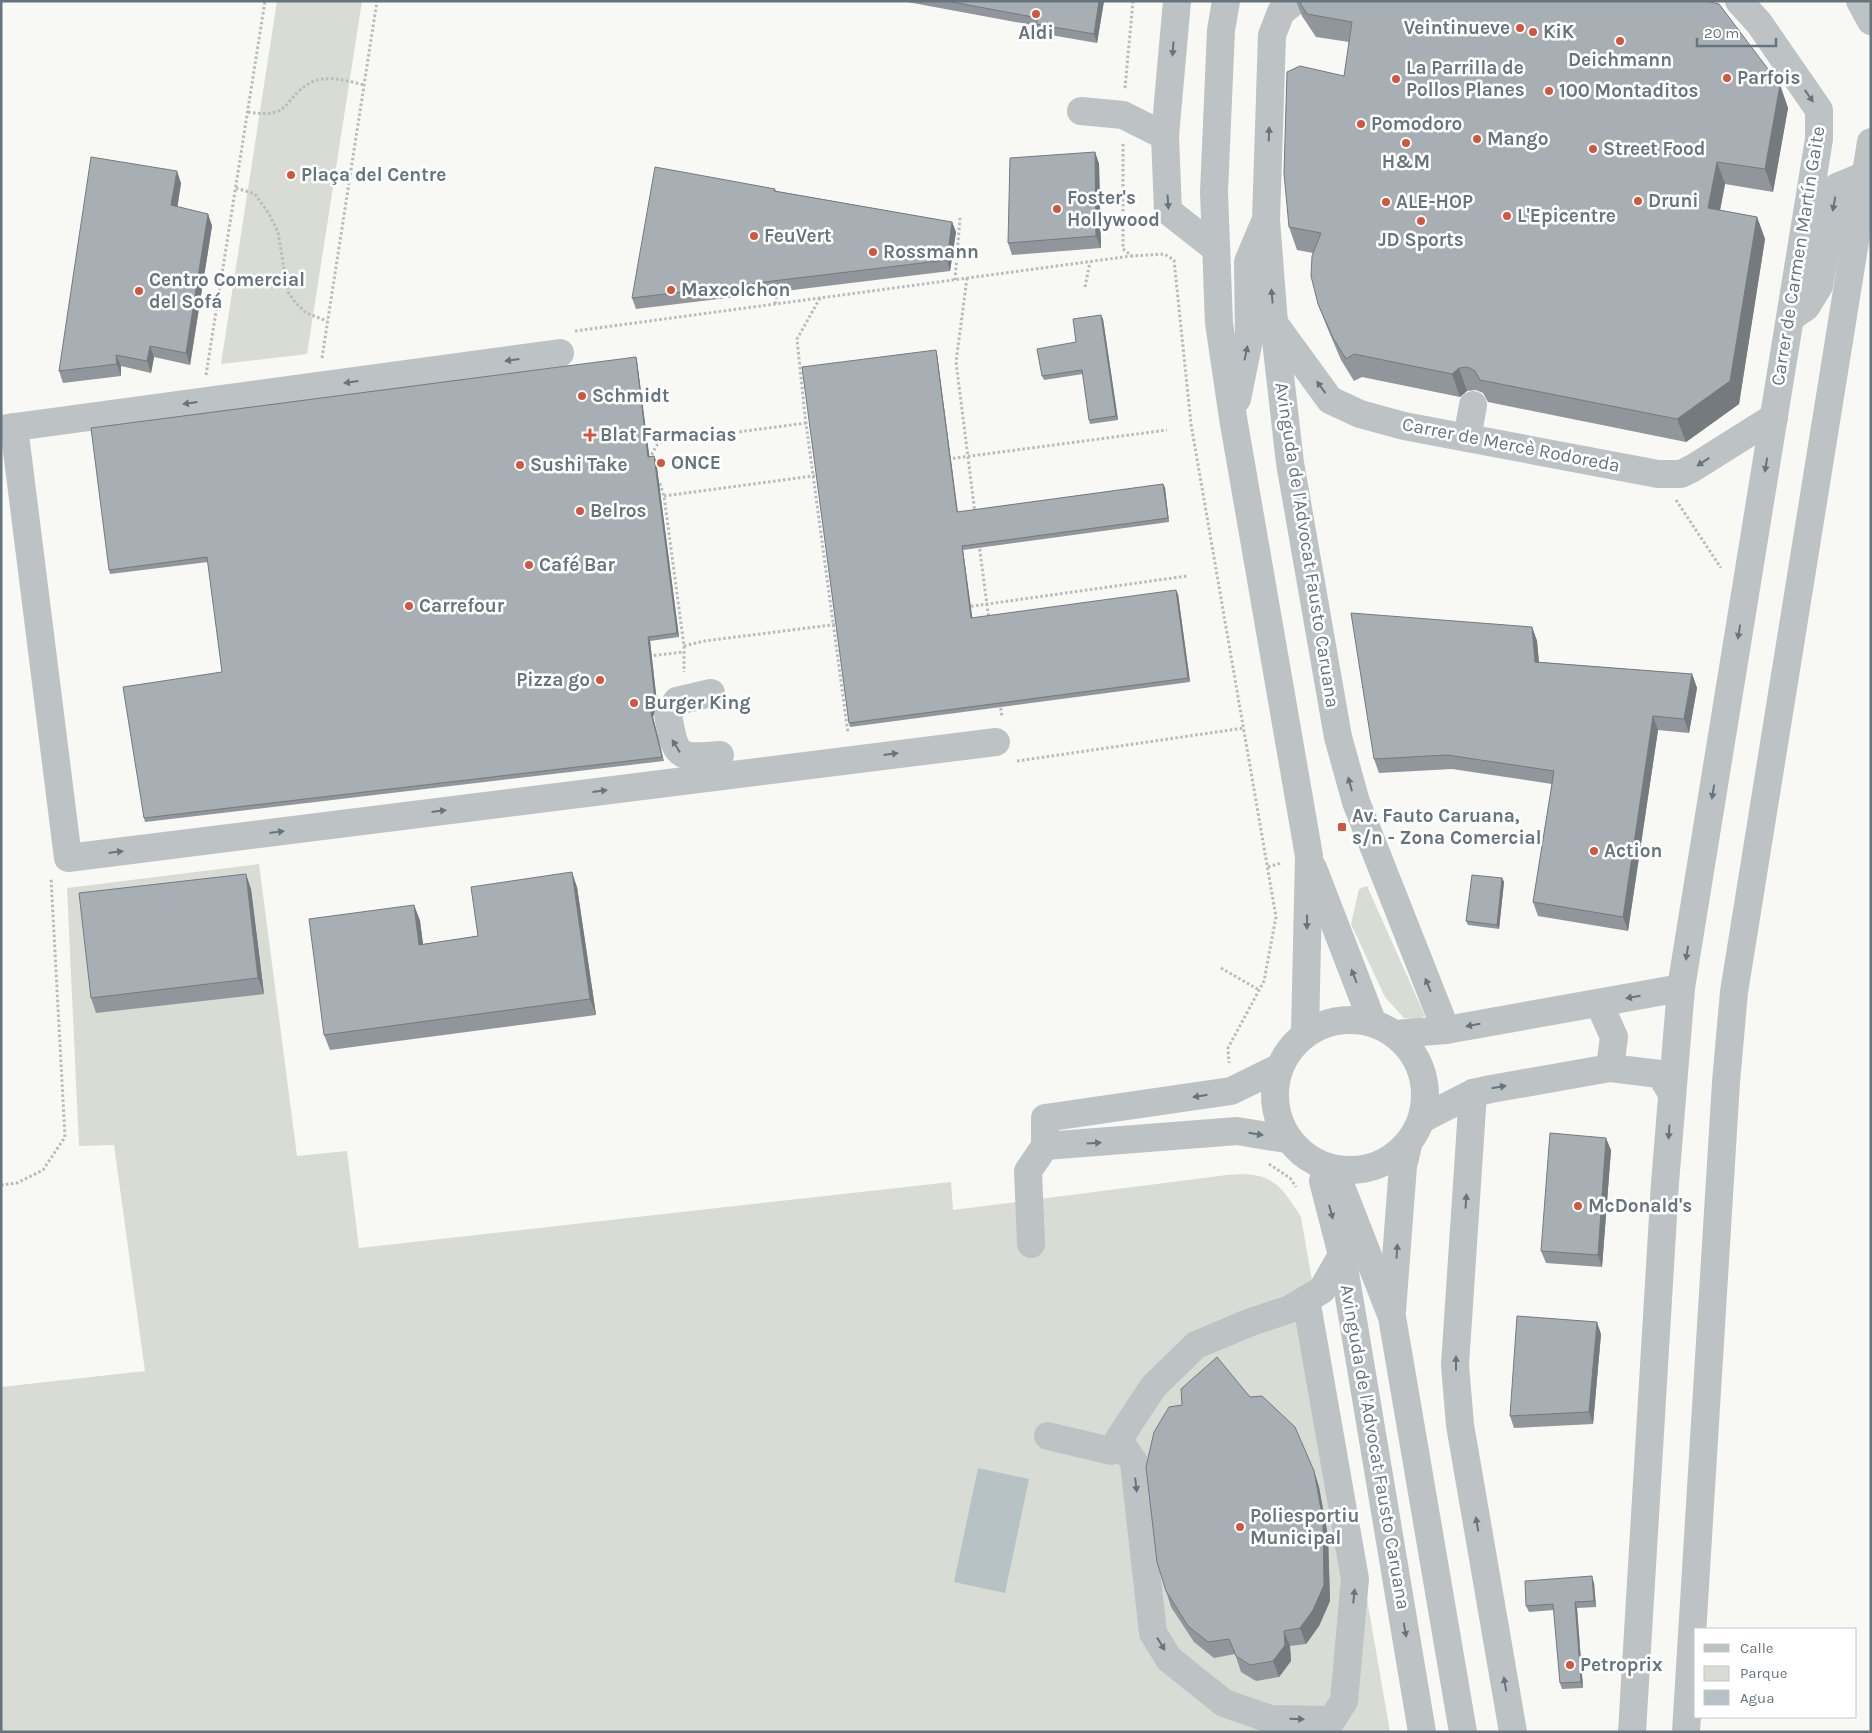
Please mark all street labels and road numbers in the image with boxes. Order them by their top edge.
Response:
street label: Carrer de Carmen Martín Gaite [1767,125,1829,387]
street label: Avinguda de l'Advocat Fausto Caruana [1270,381,1344,709]
street label: Carrer de Mercè Rodoreda [1400,413,1622,477]
street label: Avinguda de l'Advocat Fausto Caruana [1336,1283,1414,1611]

